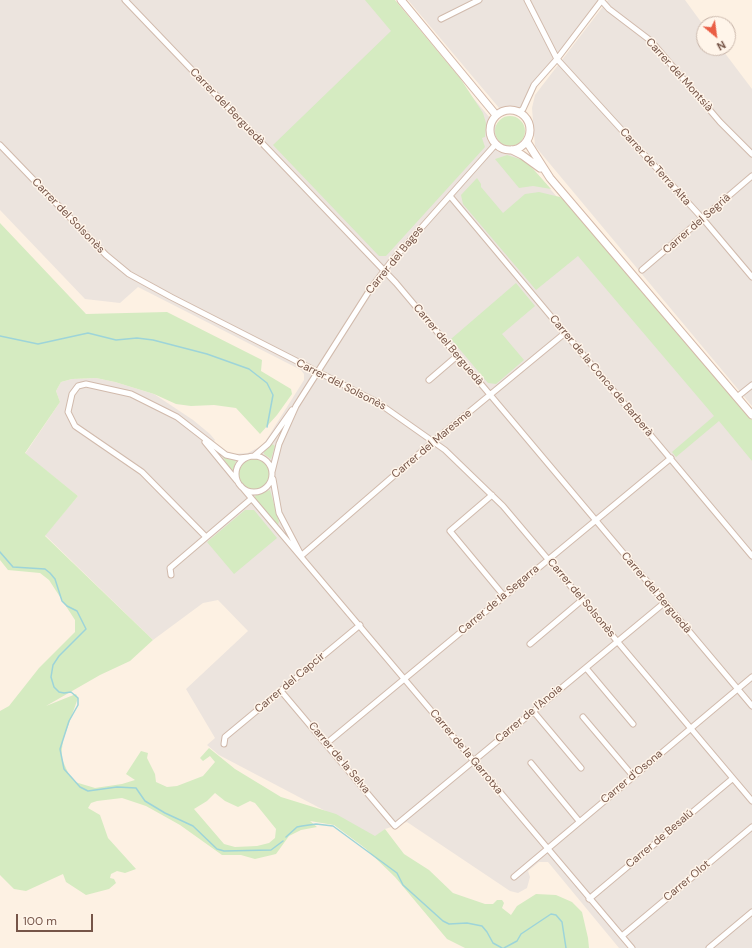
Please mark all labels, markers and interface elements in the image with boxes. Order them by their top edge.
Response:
north arrow [696,16,736,56]
street label: Carrer del Montsià [643,36,715,114]
text: N [714,38,728,54]
street label: Carrer del Berguedà [187,66,267,148]
street label: Carrer de Terra Alta [617,126,693,208]
street label: Carrer del Solsonès [29,176,107,256]
street label: Carrer del Segrià [661,191,733,257]
street label: Carrer del Bages [363,223,427,297]
street label: Carrer del Berguedà [410,302,486,388]
street label: Carrer de la Conca de Barberà [546,313,656,439]
street label: Carrer del Solsonès [294,357,388,413]
street label: Carrer del Maresme [389,407,475,481]
street label: Carrer del Berguedà [618,550,694,636]
street label: Carrer del Solsonès [544,556,618,640]
street label: Carrer de la Segarra [456,562,542,638]
street label: Carrer del Capcir [252,650,328,716]
street label: Carrer de l'Anoia [493,682,565,746]
street label: Carrer de la Garrotxa [427,707,505,797]
street label: Carrer de la Selva [305,720,373,796]
street label: Carrer d'Osona [598,747,666,807]
street label: Carrer de Besalú [623,807,697,871]
street label: Carrer Olot [661,858,713,904]
scale bar [18,906,95,932]
text: 100 m [23,913,57,929]

